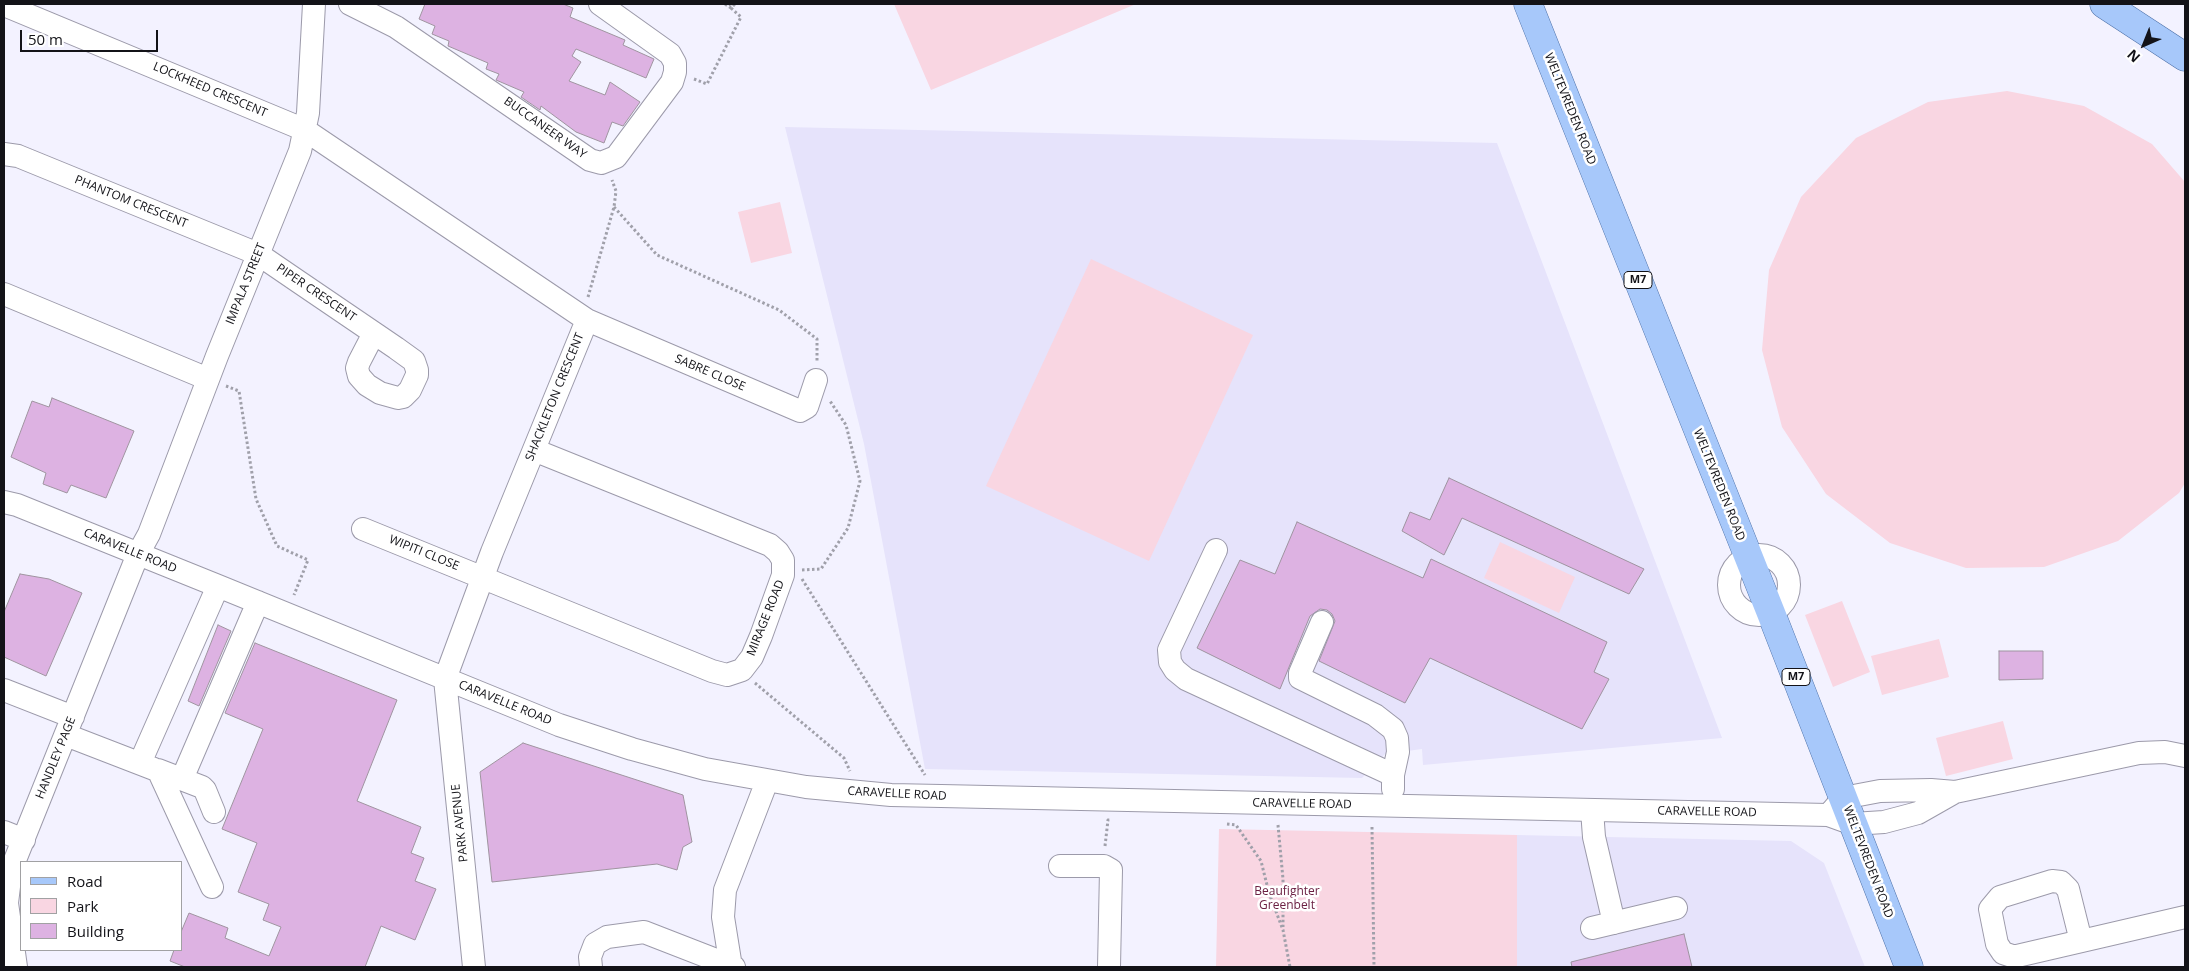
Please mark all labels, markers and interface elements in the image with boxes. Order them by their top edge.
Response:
scale bar [22,20,160,52]
north arrow [2119,20,2169,70]
text: 50 m [28,29,63,49]
text: N [2123,45,2144,67]
street label: WELTEVREDEN ROAD [1541,51,1599,167]
street label: LOCKHEED CRESCENT [151,59,269,121]
street label: BUCCANEER WAY [501,94,589,162]
street label: PHANTOM CRESCENT [72,173,190,231]
street label: IMPALA STREET [223,241,269,327]
street label: PIPER CRESCENT [273,261,359,325]
road number: M7 [1624,272,1652,288]
street label: SHACKLETON CRESCENT [523,331,587,463]
street label: SABRE CLOSE [672,352,748,394]
street label: WELTEVREDEN ROAD [1690,427,1748,543]
street label: CARAVELLE ROAD [81,526,179,576]
street label: WIPITI CLOSE [387,532,461,574]
street label: MIRAGE ROAD [744,578,788,658]
road number: M7 [1782,669,1810,686]
street label: CARAVELLE ROAD [456,678,554,728]
street label: HANDLEY PAGE [33,715,79,801]
street label: PARK AVENUE [449,783,471,863]
street label: CARAVELLE ROAD [847,784,947,804]
street label: CARAVELLE ROAD [1252,796,1352,812]
street label: CARAVELLE ROAD [1657,804,1757,820]
street label: WELTEVREDEN ROAD [1840,804,1896,920]
legend [20,861,182,951]
text: Road [67,871,103,891]
park label: Beaufighter Greenbelt [1254,885,1320,913]
text: Park [67,896,98,916]
text: Building [67,921,124,941]

